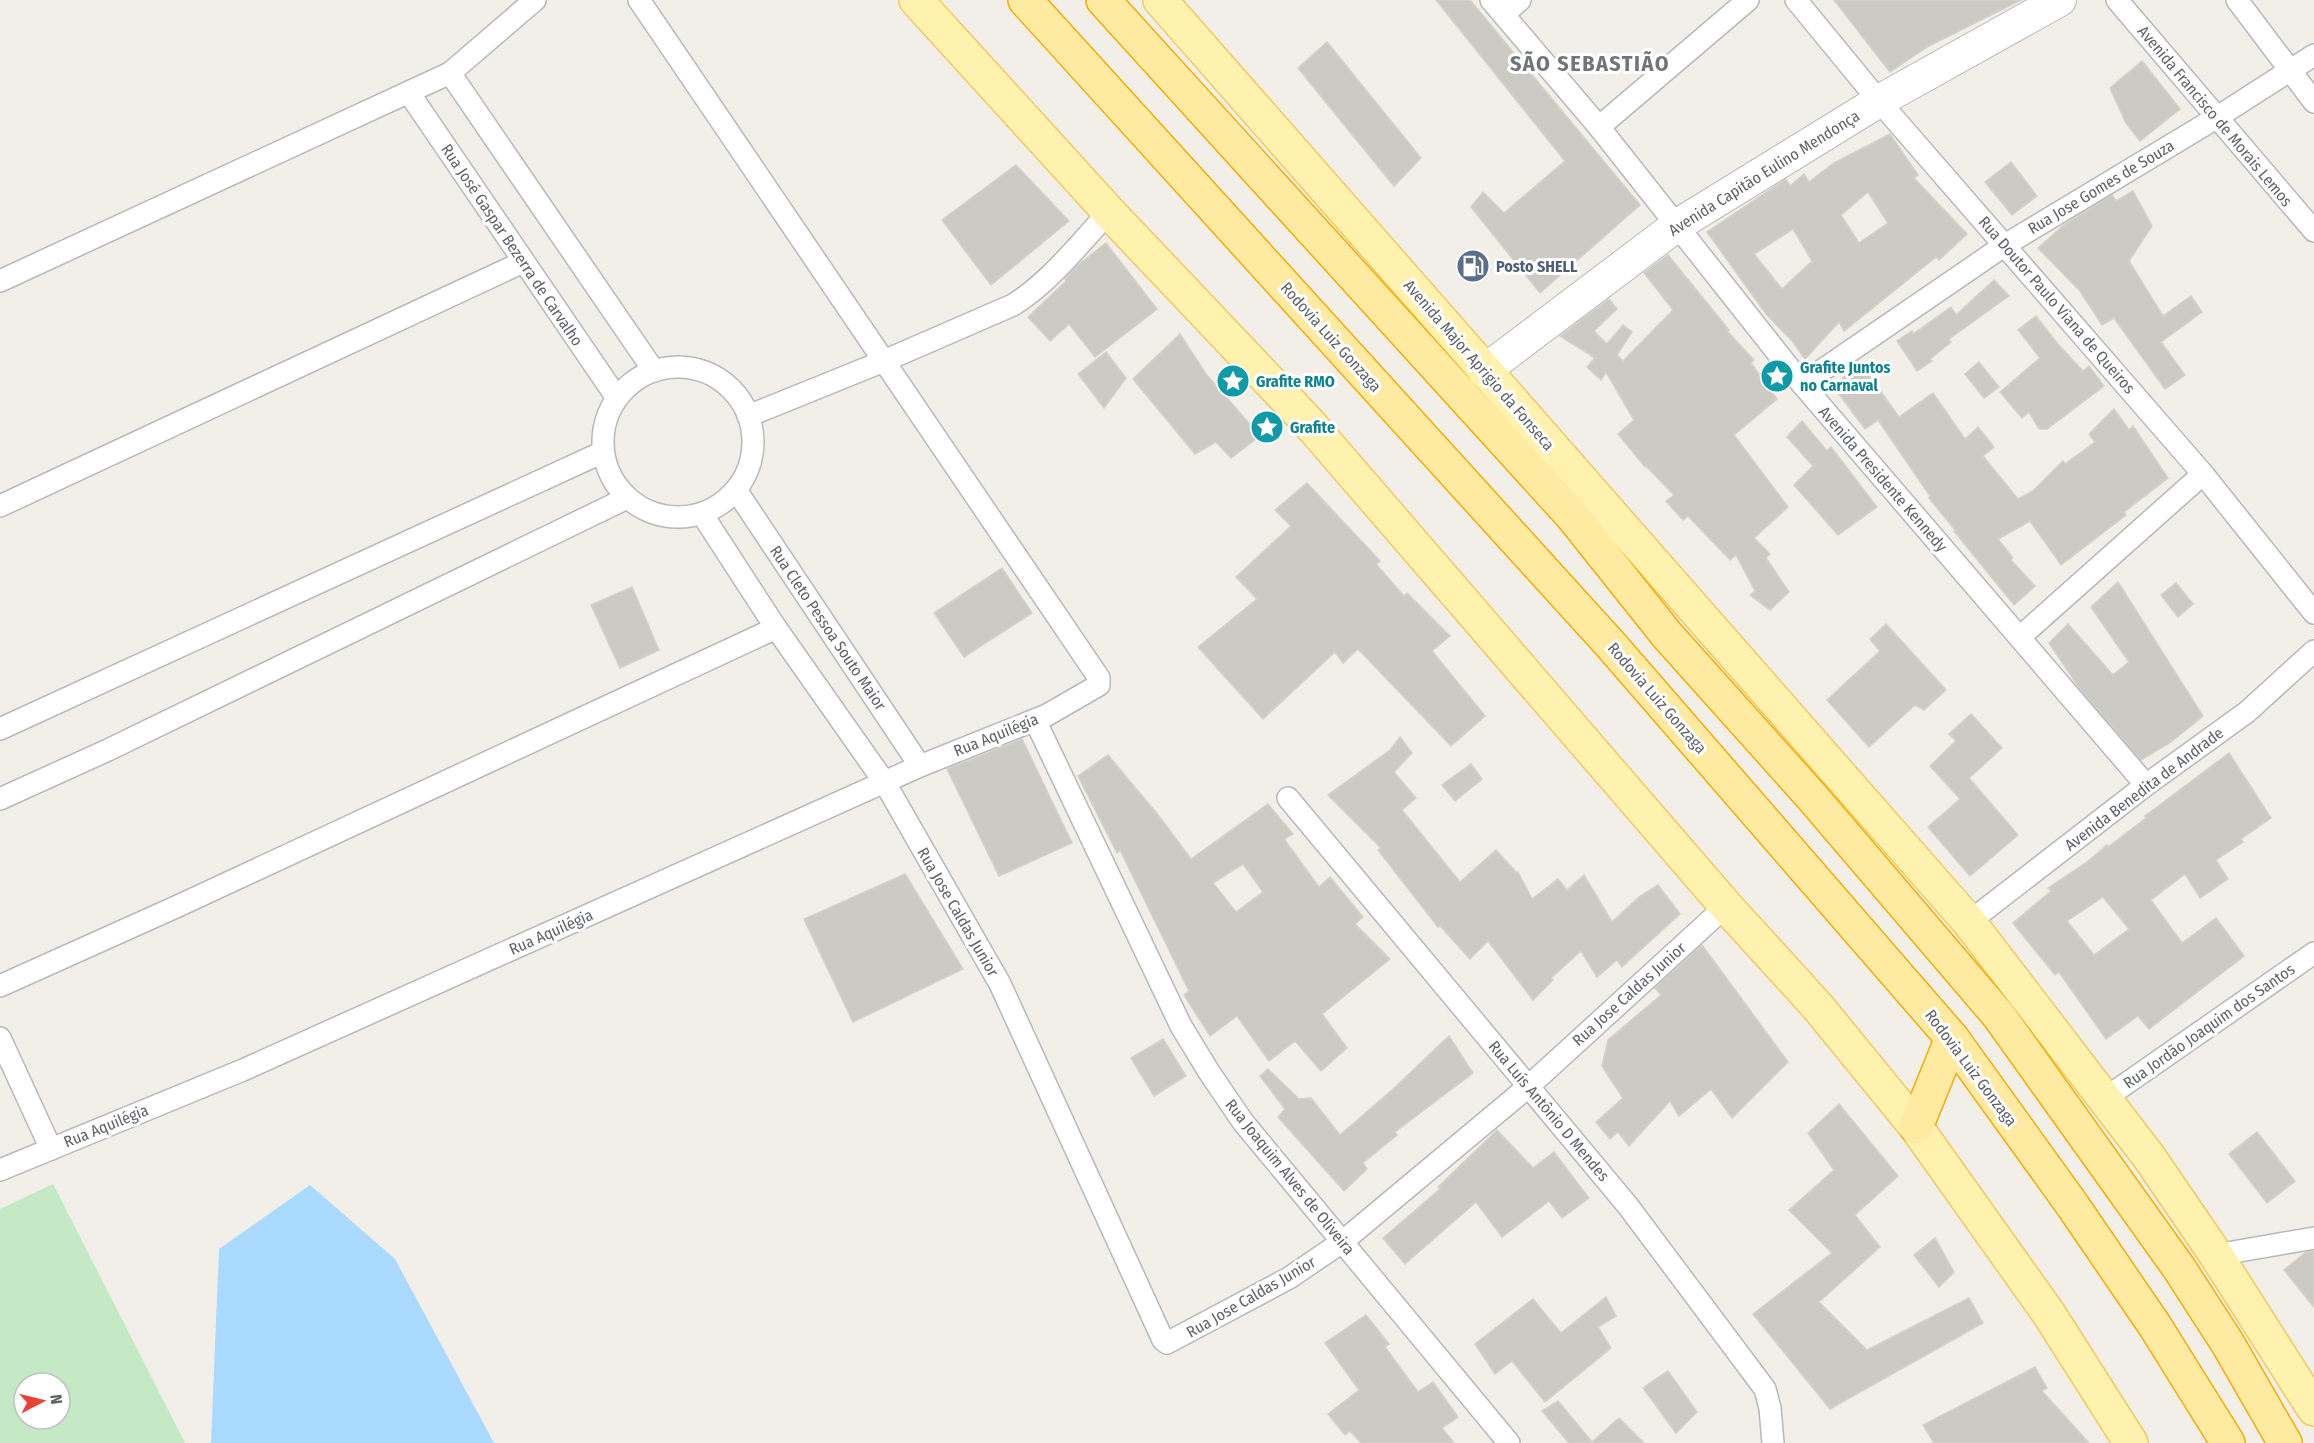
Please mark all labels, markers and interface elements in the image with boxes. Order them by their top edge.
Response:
street label: Avenida Francisco de Morais Lemos [2134,22,2296,210]
district label: SÃO SEBASTIÃO [1510,50,1670,77]
street label: Avenida Capitão Eulino Mendonça [1665,106,1863,240]
street label: Rua Jose Gomes de Souza [2024,136,2178,238]
street label: Rua José Gaspar Bezerra de Carvalho [437,140,587,350]
street label: Rua Doutor Paulo Viana de Queiros [1975,213,2139,398]
fuel station icon: Posto SHELL [1455,248,1491,284]
place label: Posto SHELL [1496,257,1578,276]
street label: Avenida Major Aprigio da Fonseca [1400,276,1558,454]
street label: Rodovia Luiz Gonzaga [1277,278,1385,396]
place icon: Grafite Juntos no Carnaval [1759,358,1795,394]
place label: Grafite Juntos no Carnaval [1800,358,1891,395]
place icon: Grafite RMO [1215,363,1251,399]
place label: Grafite RMO [1256,372,1335,391]
street label: Avenida Presidente Kennedy [1815,403,1952,556]
place icon: Grafite [1249,409,1285,445]
place label: Grafite [1290,418,1335,437]
street label: Rua Cleto Pessoa Souto Maior [766,542,890,714]
street label: Rodovia Luiz Gonzaga [1604,639,1710,757]
street label: Rua Aquilégia [951,709,1041,761]
street label: Avenida Benedita de Andrade [2061,723,2227,855]
street label: Rua Jose Caldas Junior [913,844,1003,980]
street label: Rua Aquilégia [506,905,596,959]
street label: Rua Jose Caldas Junior [1568,938,1690,1050]
street label: Rua Jordão Joaquim dos Santos [2120,959,2298,1093]
street label: Rodovia Luiz Gonzaga [1921,1006,2021,1130]
street label: Rua Luís Antônio D Mendes [1485,1037,1613,1185]
street label: Rua Joaquim Alves de Oliveira [1221,1095,1359,1259]
street label: Rua Aquilégia [61,1100,151,1152]
street label: Rua Jose Caldas Junior [1183,1252,1319,1342]
north arrow [12,1371,72,1431]
text: N [46,1393,66,1405]

